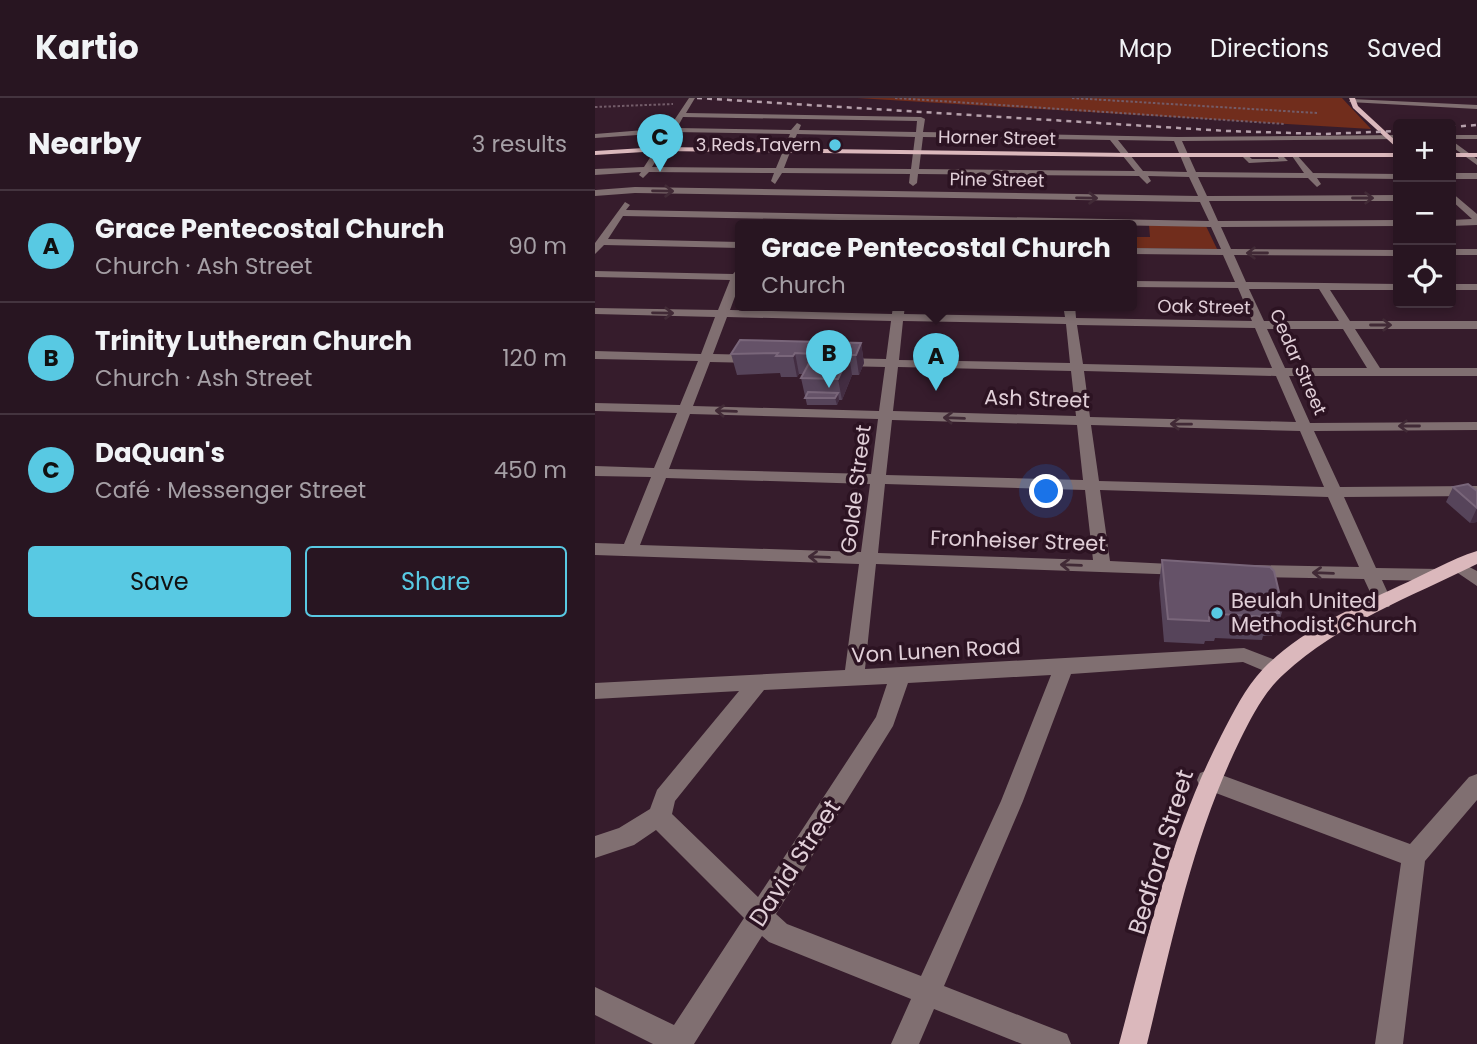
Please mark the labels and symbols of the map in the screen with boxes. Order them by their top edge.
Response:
pin: C [637,114,683,172]
street label: Horner Street [938,124,1056,151]
place label: 3 Reds Tavern [696,132,821,157]
marker: 3 Reds Tavern [827,137,843,153]
street label: Pine Street [949,166,1045,193]
one-way arrow [651,184,674,197]
one-way arrow [1075,191,1098,204]
one-way arrow [1351,191,1374,205]
one-way arrow [1245,246,1268,260]
street label: Oak Street [1157,293,1251,320]
street label: Cedar Street [1264,305,1333,419]
one-way arrow [651,306,674,319]
one-way arrow [1369,318,1392,332]
pin: B [806,330,852,388]
pin: A [913,333,959,391]
street label: Ash Street [984,382,1090,415]
one-way arrow [715,405,738,418]
one-way arrow [943,411,966,424]
one-way arrow [1170,417,1193,430]
one-way arrow [1398,419,1421,433]
street label: Golde Street [833,423,878,555]
your location [1029,474,1063,508]
street label: Fronheiser Street [930,523,1106,558]
one-way arrow [808,550,831,563]
one-way arrow [1060,558,1083,572]
one-way arrow [1312,566,1335,580]
place label: Beulah United Methodist Church [1231,586,1417,639]
marker: Beulah United Methodist Church [1209,605,1225,621]
street label: Von Lunen Road [851,632,1021,669]
street label: Bedford Street [1120,765,1201,938]
street label: David Street [741,793,848,933]

